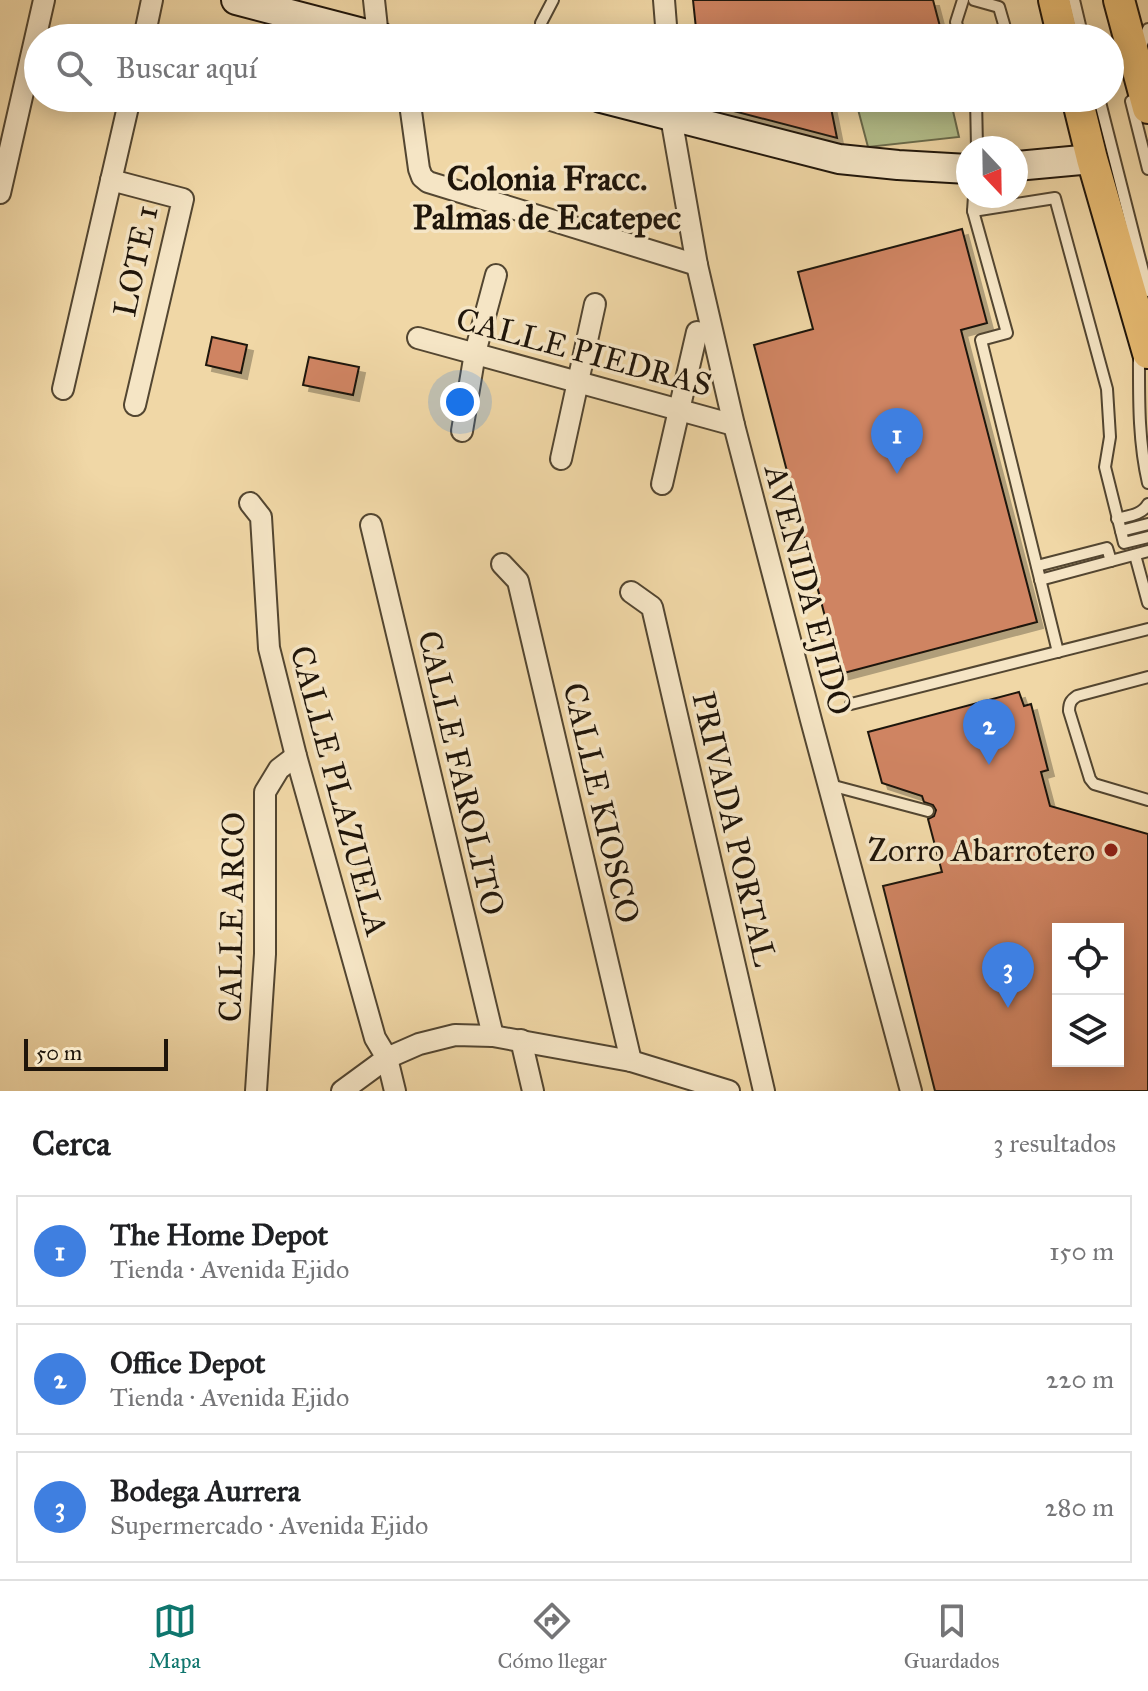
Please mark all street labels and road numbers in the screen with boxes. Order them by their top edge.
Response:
street label: LOTE 1 [105,202,167,320]
street label: CALLE PIEDRAS [452,299,716,405]
street label: AVENIDA EJIDO [755,459,860,719]
street label: CALLE FAROLITO [409,627,513,919]
street label: CALLE PLAZUELA [281,642,397,941]
street label: CALLE KIOSCO [554,679,648,927]
street label: PRIVADA PORTAL [683,688,785,970]
street label: CALLE ARCO [211,812,253,1022]

